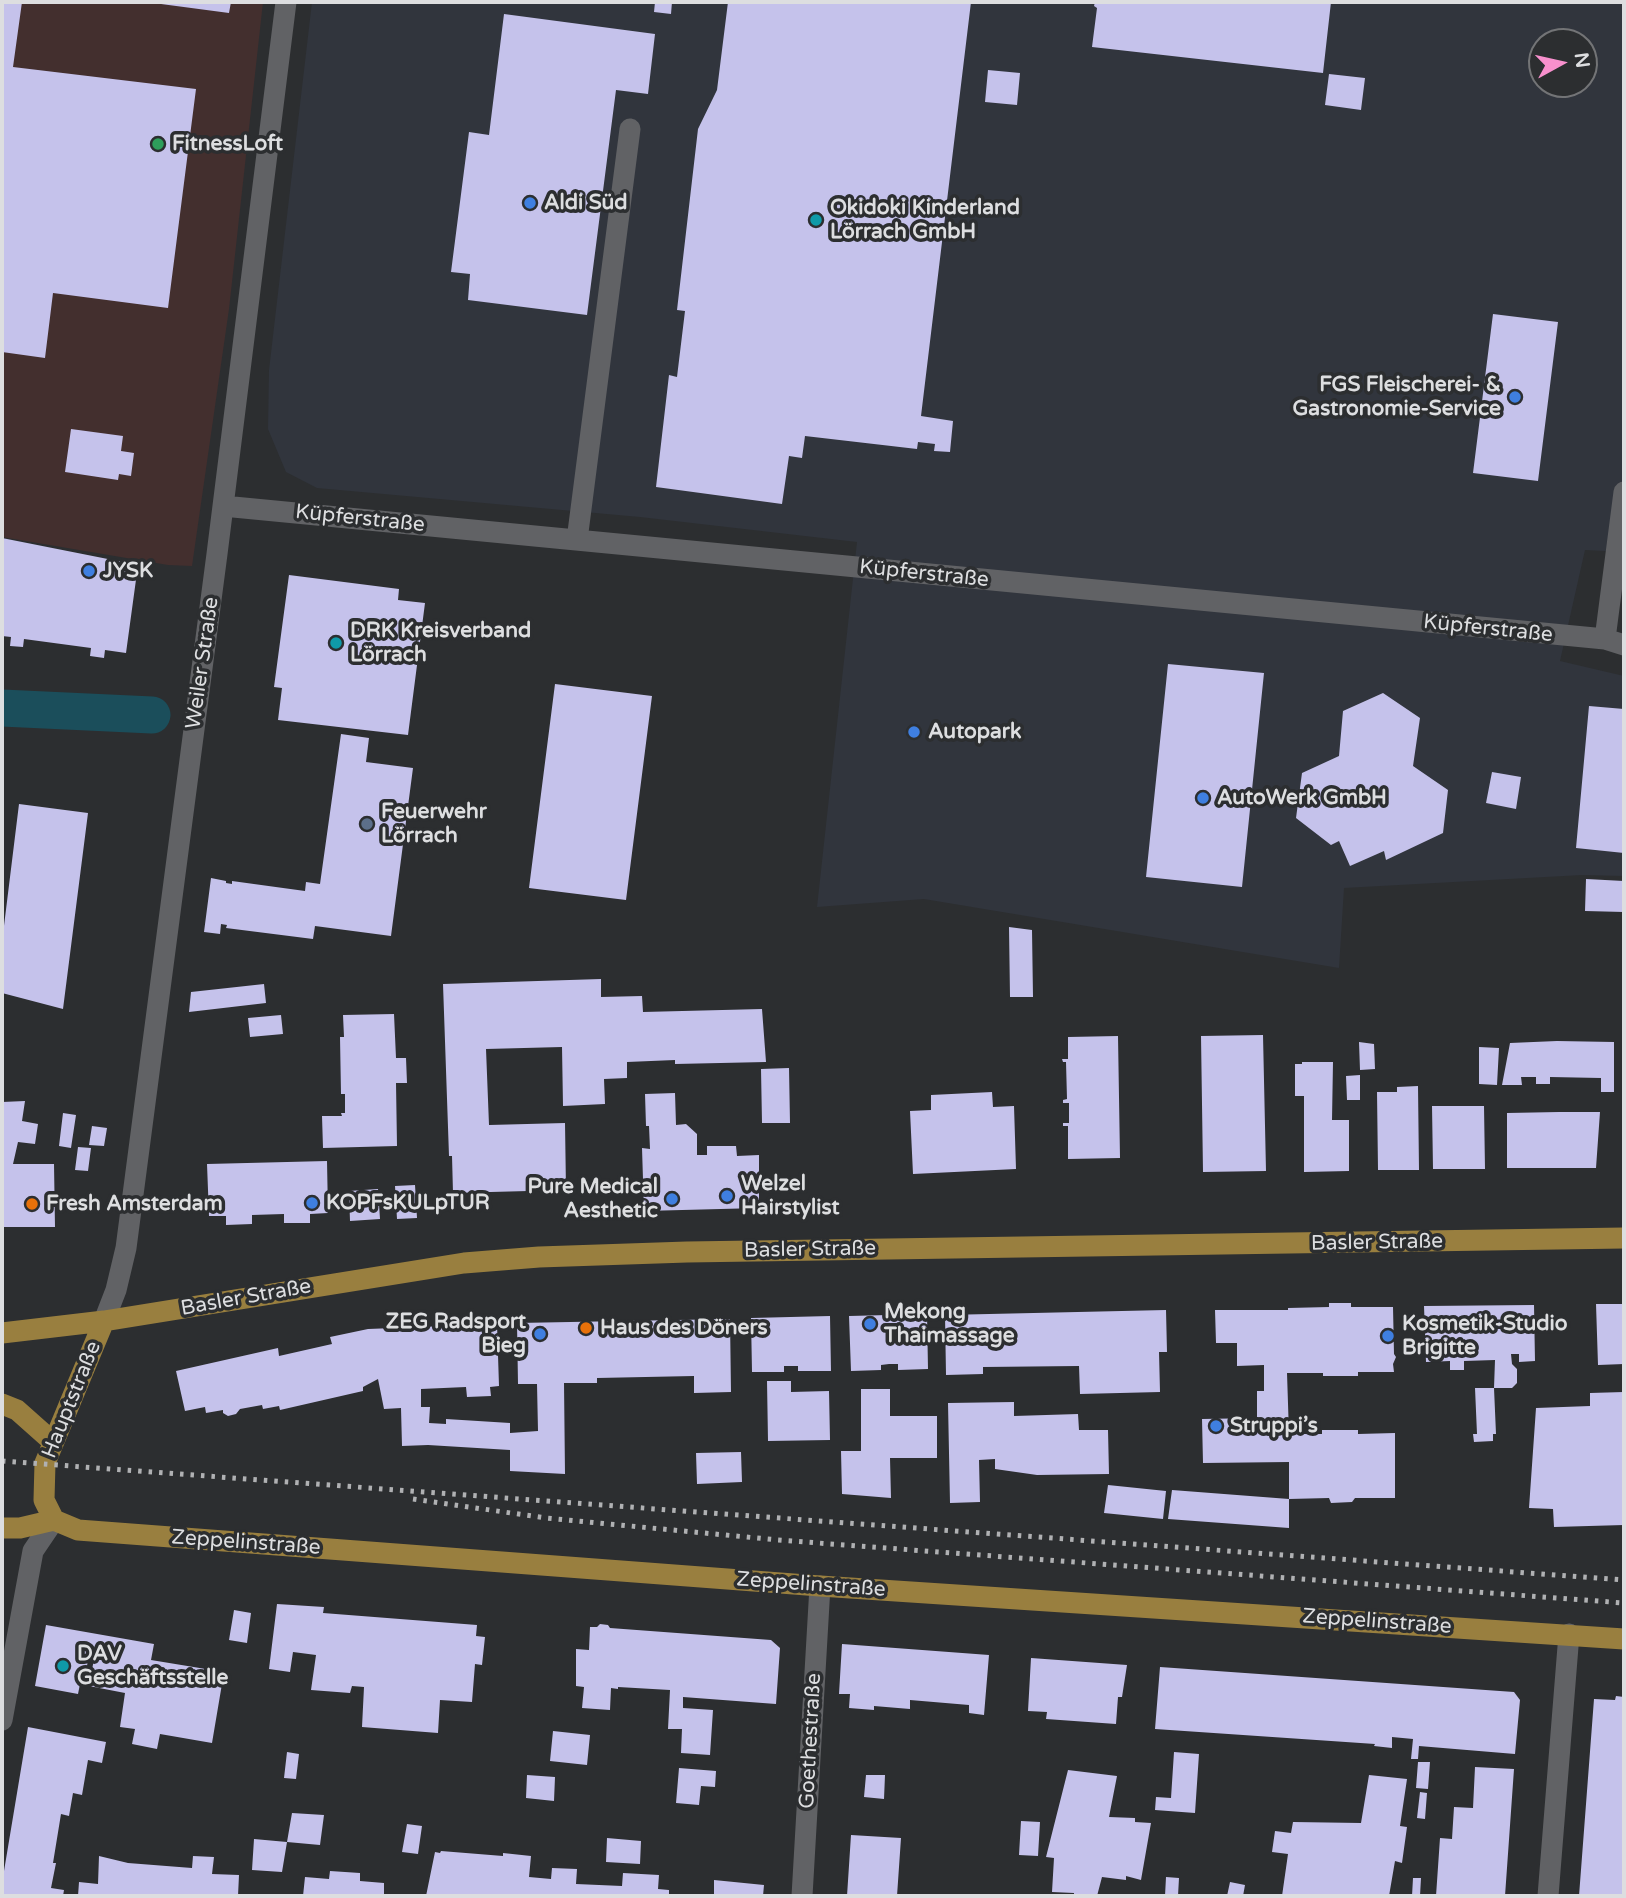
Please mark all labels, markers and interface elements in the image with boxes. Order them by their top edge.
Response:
north arrow [1528,28,1598,98]
text: N [1570,51,1594,69]
place label: FitnessLoft [172,131,283,157]
marker: FitnessLoft [150,136,166,152]
place label: Aldi Süd [544,190,627,216]
marker: Aldi Süd [522,195,538,211]
place label: Okidoki Kinderland Lörrach GmbH [830,195,1020,245]
marker: Okidoki Kinderland Lörrach GmbH [808,212,824,228]
place label: FGS Fleischerei- & Gastronomie-Service [1292,372,1501,422]
marker: FGS Fleischerei- & Gastronomie-Service [1507,389,1523,405]
street label: Küpferstraße [294,500,426,538]
street label: Küpferstraße [858,555,990,593]
place label: JYSK [103,558,153,584]
marker: JYSK [81,563,97,579]
street label: Weiler Straße [181,595,225,731]
street label: Küpferstraße [1422,610,1554,648]
place label: DRK Kreisverband Lörrach [350,618,531,668]
marker: DRK Kreisverband Lörrach [328,635,344,651]
place label: Autopark [928,719,1021,745]
marker: Autopark [906,724,922,740]
place label: AutoWerk GmbH [1217,785,1387,811]
marker: AutoWerk GmbH [1195,790,1211,806]
place label: Feuerwehr Lörrach [381,799,487,849]
marker: Feuerwehr Lörrach [359,816,375,832]
place label: Welzel Hairstylist [741,1171,840,1221]
place label: Pure Medical Aesthetic [528,1174,658,1224]
marker: Welzel Hairstylist [719,1188,735,1204]
place label: KOPFsKULpTUR [326,1190,490,1216]
place label: Fresh Amsterdam [46,1191,223,1217]
marker: Pure Medical Aesthetic [664,1191,680,1207]
marker: KOPFsKULpTUR [304,1195,320,1211]
marker: Fresh Amsterdam [24,1196,40,1212]
street label: Basler Straße [1311,1229,1443,1257]
street label: Basler Straße [744,1236,876,1264]
street label: Basler Straße [179,1274,313,1322]
place label: Mekong Thaimassage [884,1299,1015,1349]
place label: ZEG Radsport Bieg [386,1309,526,1359]
place label: Kosmetik-Studio Brigitte [1402,1311,1567,1361]
place label: Haus des Döners [600,1315,768,1341]
marker: Mekong Thaimassage [862,1316,878,1332]
marker: Haus des Döners [578,1320,594,1336]
marker: ZEG Radsport Bieg [532,1326,548,1342]
marker: Kosmetik-Studio Brigitte [1380,1328,1396,1344]
street label: Hauptstraße [37,1338,107,1462]
place label: Struppi’s [1230,1413,1318,1439]
marker: Struppi’s [1208,1418,1224,1434]
street label: Zeppelinstraße [171,1525,321,1561]
street label: Zeppelinstraße [736,1567,886,1603]
street label: Zeppelinstraße [1302,1604,1452,1640]
place label: DAV Geschäftsstelle [77,1641,228,1691]
marker: DAV Geschäftsstelle [55,1658,71,1674]
street label: Goethestraße [795,1673,827,1809]

